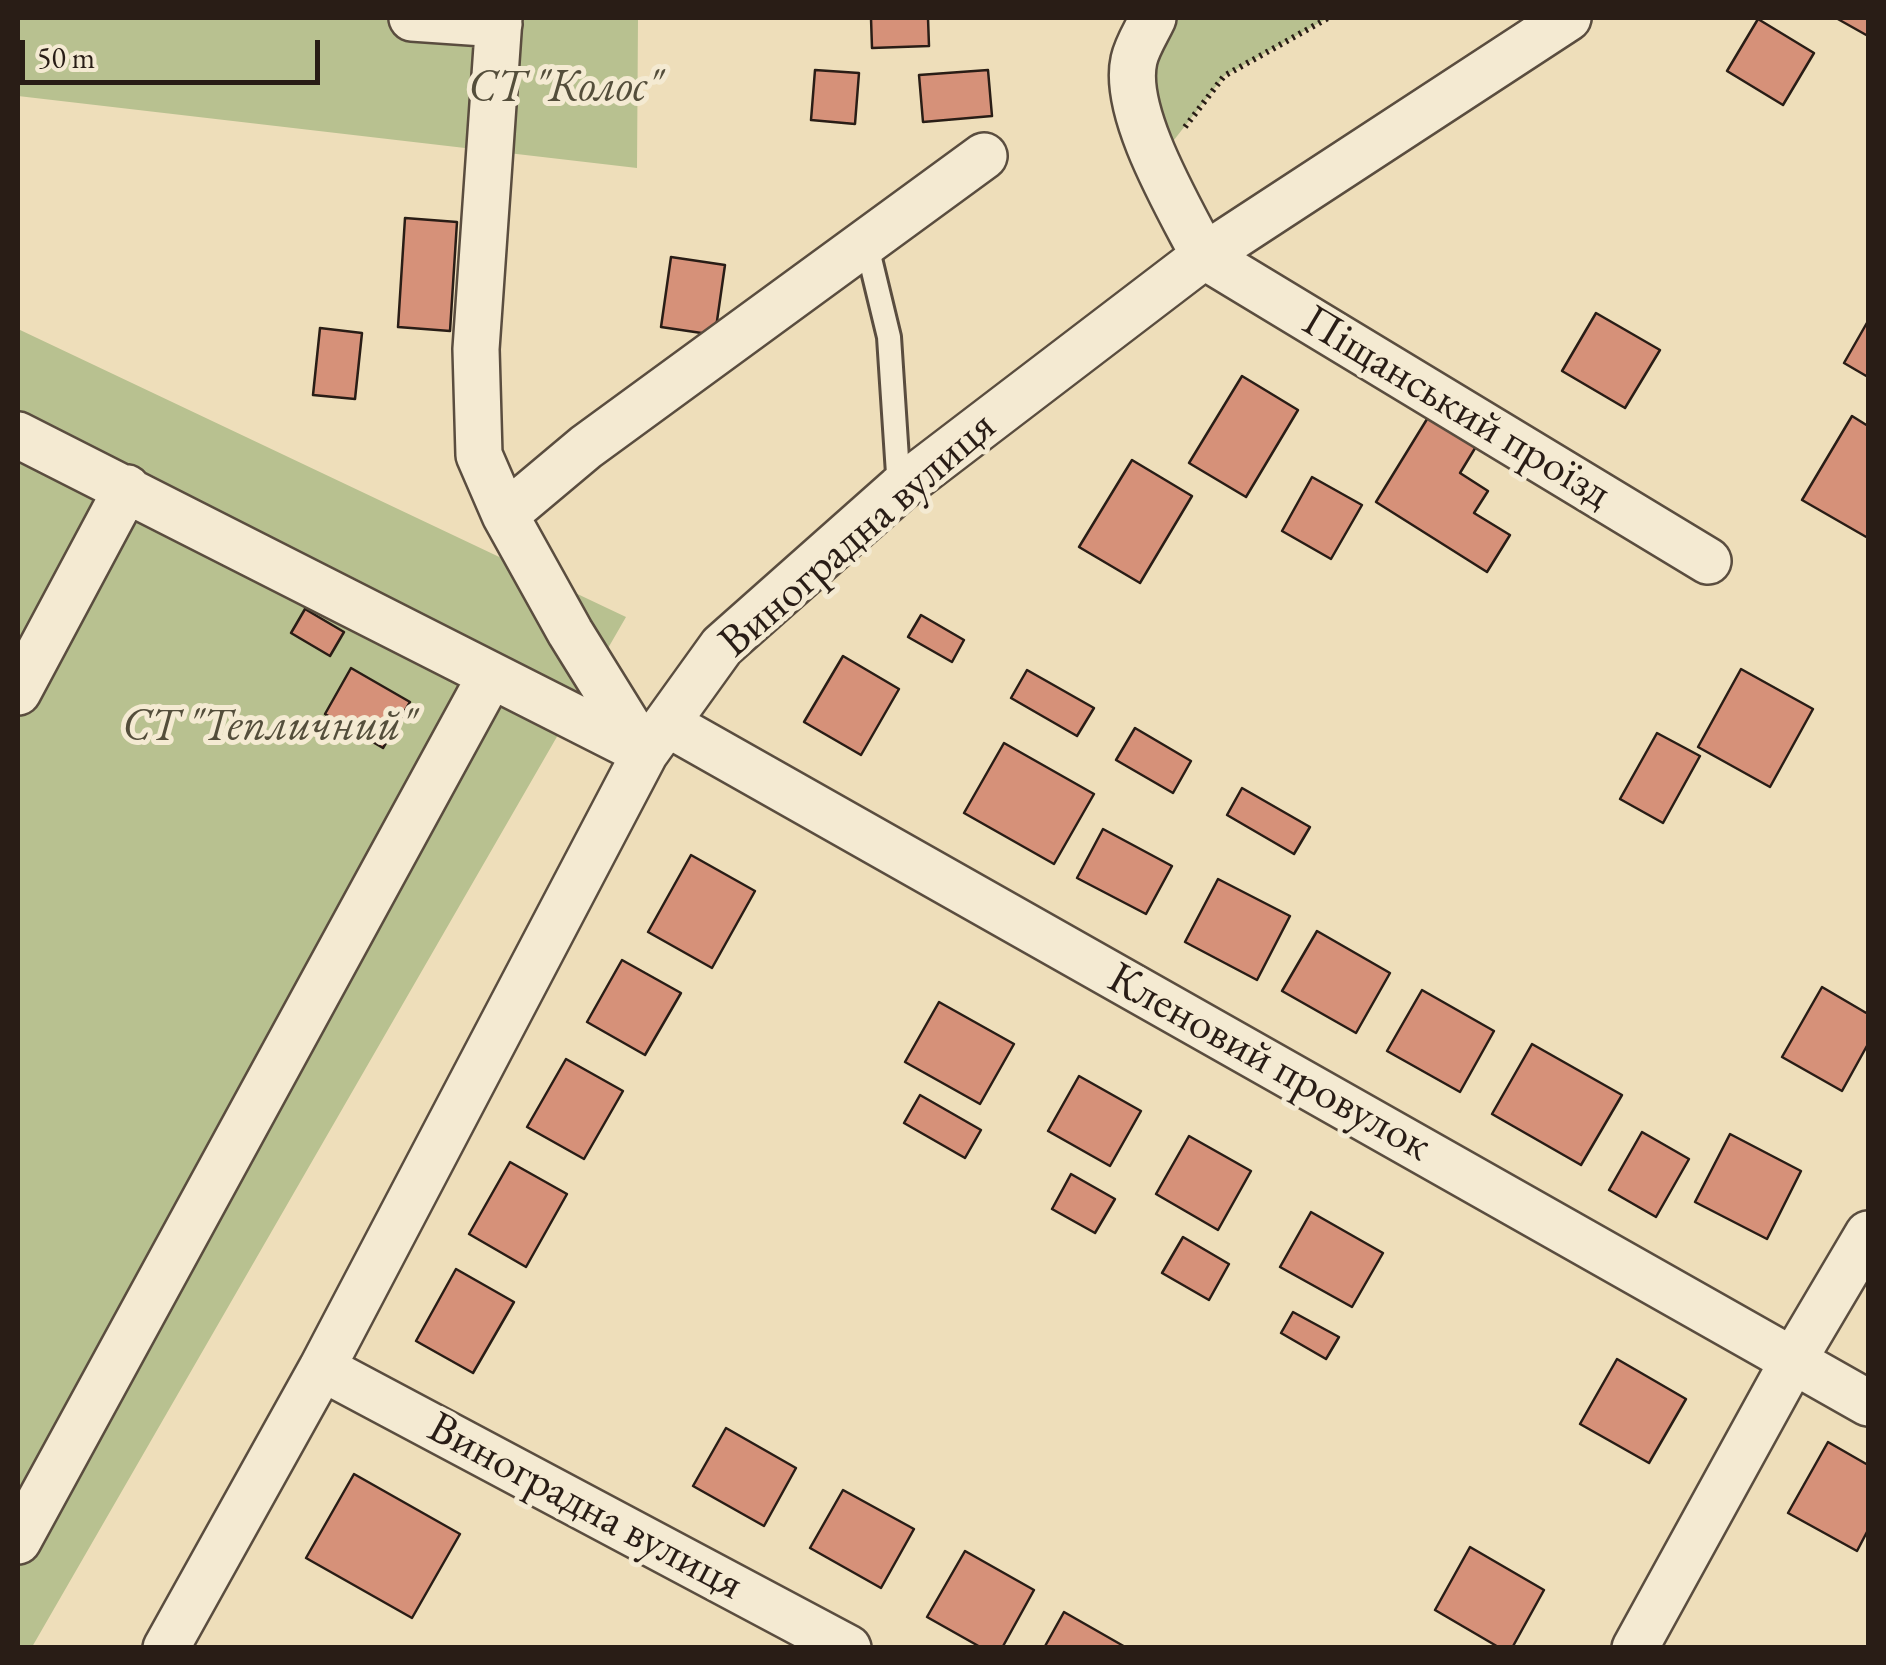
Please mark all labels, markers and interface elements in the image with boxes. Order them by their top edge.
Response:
scale bar [25,20,325,82]
text: 50 m [37,38,95,77]
park label: СТ "Колос" [468,61,662,115]
street label: Піщанський проїзд [1292,295,1620,521]
street label: Виноградна вулиця [709,400,1007,670]
park label: СТ "Тепличний" [122,700,416,754]
street label: Кленовий провулок [1098,952,1440,1174]
street label: Виноградна вулиця [418,1401,752,1613]

